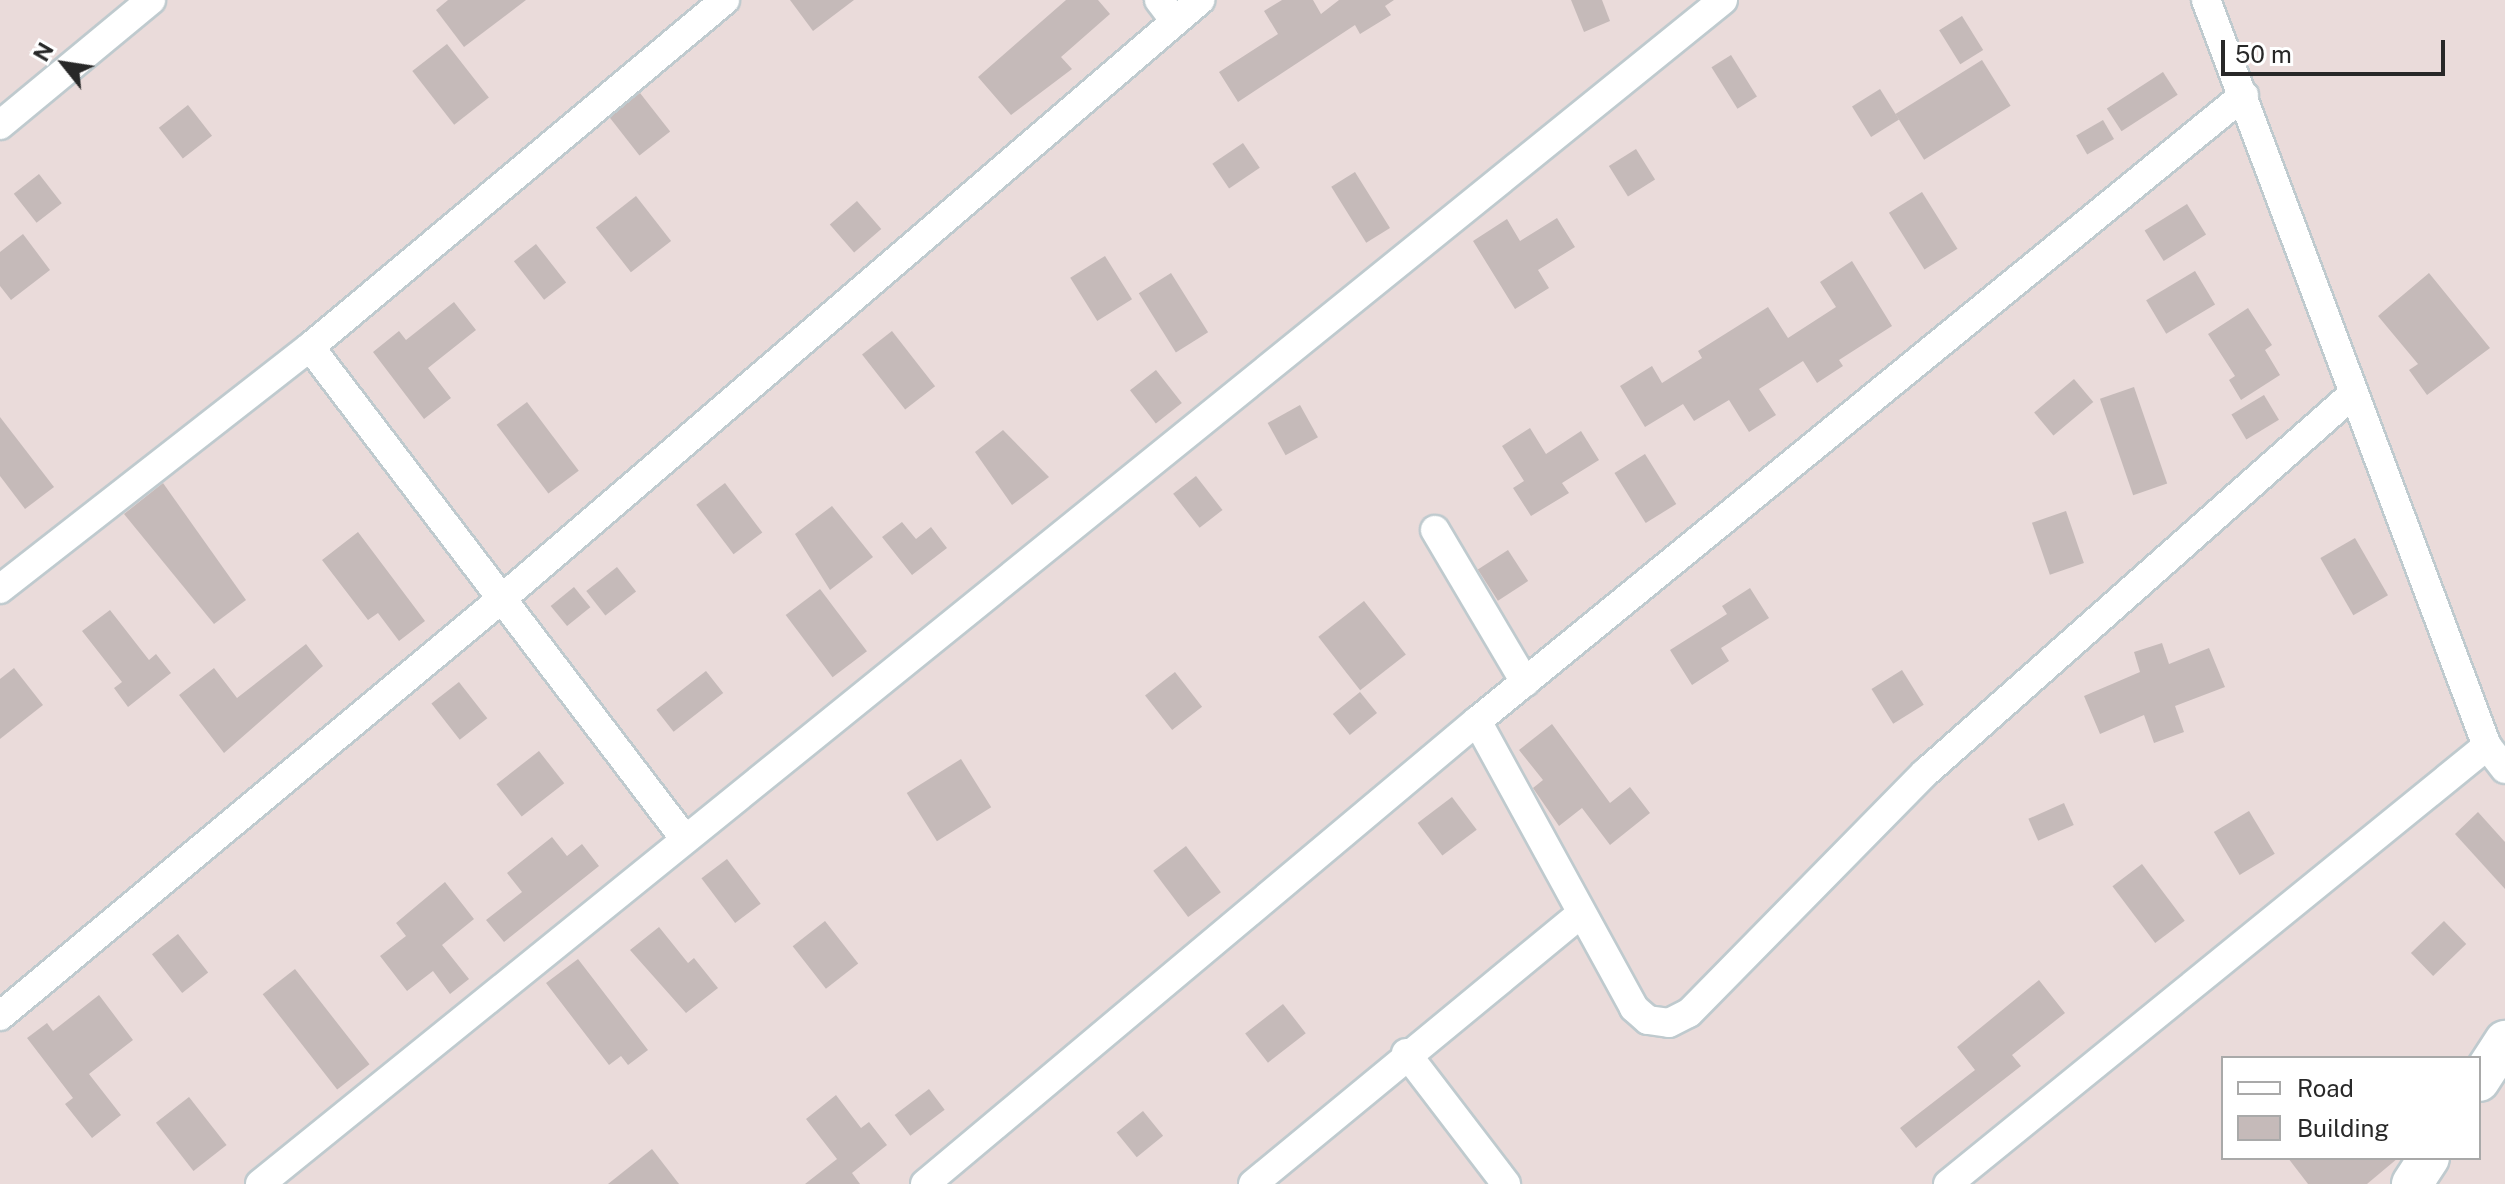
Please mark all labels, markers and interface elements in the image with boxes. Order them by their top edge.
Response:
north arrow [24,24,104,104]
scale bar [2225,24,2449,74]
text: N [28,38,59,66]
text: 50 m [2235,40,2292,68]
legend [2221,1056,2481,1160]
text: Road [2297,1074,2354,1102]
text: Building [2297,1114,2389,1142]

